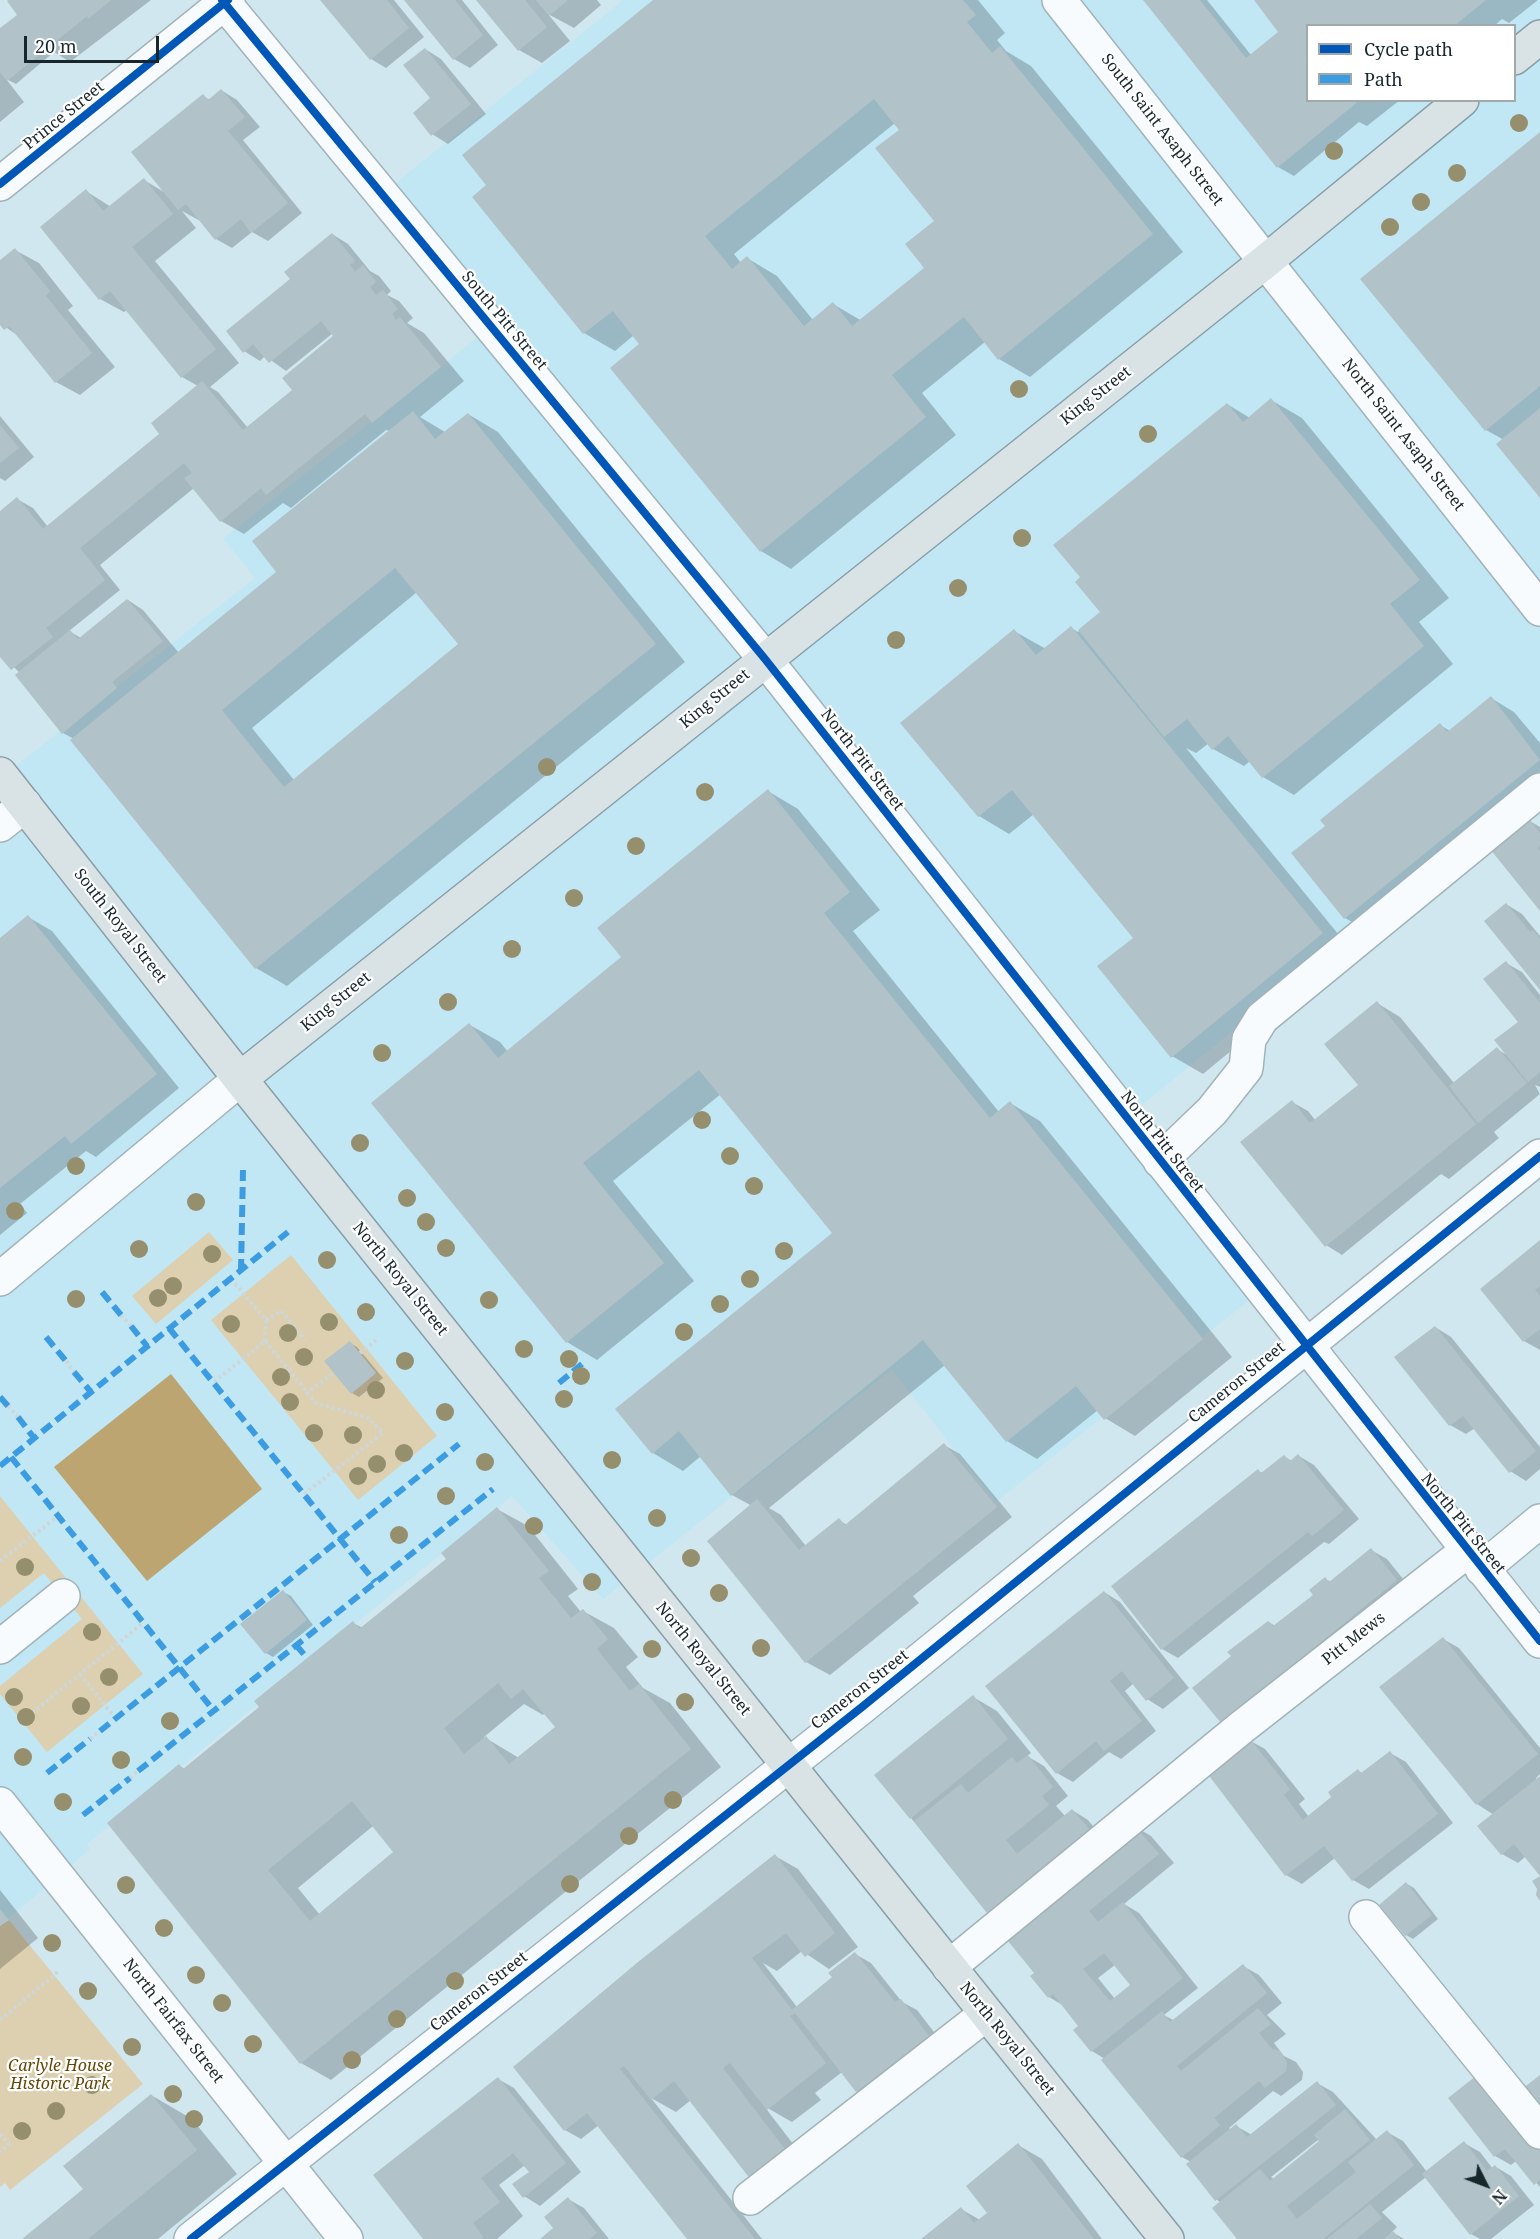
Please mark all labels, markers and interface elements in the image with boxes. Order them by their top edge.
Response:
scale bar [27,24,162,62]
legend [1306,24,1516,102]
text: 20 m [35,34,77,58]
text: Cycle path [1364,37,1453,61]
street label: South Saint Asaph Street [1097,50,1227,210]
text: Path [1364,67,1403,91]
street label: Prince Street [20,78,108,154]
street label: South Pitt Street [457,268,551,374]
street label: North Saint Asaph Street [1338,355,1468,515]
street label: King Street [1057,363,1135,429]
street label: King Street [676,665,754,733]
street label: North Pitt Street [816,705,908,815]
street label: South Royal Street [70,865,170,987]
street label: King Street [297,968,375,1036]
street label: North Pitt Street [1116,1087,1208,1197]
street label: North Royal Street [348,1219,452,1339]
street label: Cameron Street [1185,1338,1289,1428]
street label: North Pitt Street [1417,1470,1509,1578]
street label: North Royal Street [651,1599,755,1719]
street label: Pitt Mews [1319,1608,1389,1670]
street label: Cameron Street [807,1646,913,1734]
street label: Cameron Street [426,1948,532,2036]
street label: North Fairfax Street [119,1955,227,2087]
street label: North Royal Street [955,1979,1059,2099]
park label: Carlyle House Historic Park [8,2056,112,2094]
north arrow [1456,2155,1516,2215]
text: N [1487,2185,1512,2209]

